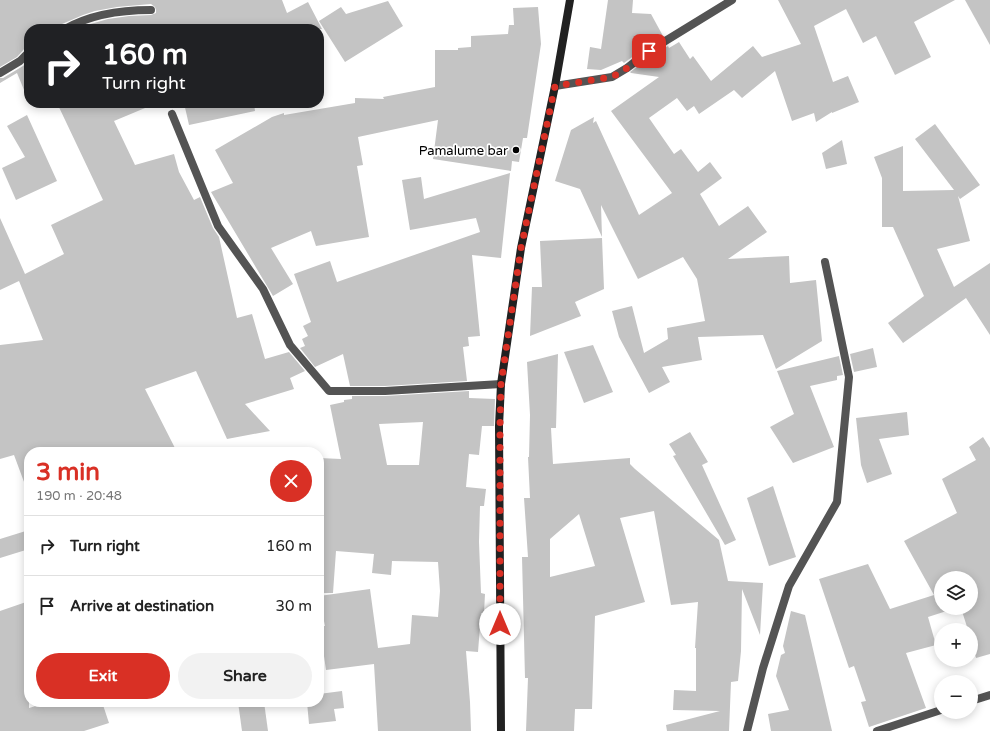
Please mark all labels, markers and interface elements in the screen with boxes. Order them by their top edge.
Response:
pin [632,34,666,68]
text: 160 m [102,38,188,72]
icon: right [36,40,88,92]
icon: arrive [638,40,660,62]
text: Turn right [102,72,186,94]
place label: Pamalume bar [419,143,508,159]
marker: Pamalume bar [511,145,521,155]
text: 3 min [36,458,100,487]
button: close [270,460,312,502]
text: 190 m · 20:48 [36,488,122,504]
icon: right [36,535,58,557]
text: Turn right [70,537,140,555]
text: 160 m [266,537,312,555]
map controls [934,571,978,719]
button: layers [934,571,978,615]
icon: arrive [36,595,58,617]
text: Arrive at destination [70,597,214,615]
text: 30 m [275,597,312,615]
position arrow [479,603,521,645]
button: + [934,623,978,667]
button: Exit [36,653,170,699]
button: Share [178,653,312,699]
button: − [934,675,978,719]

